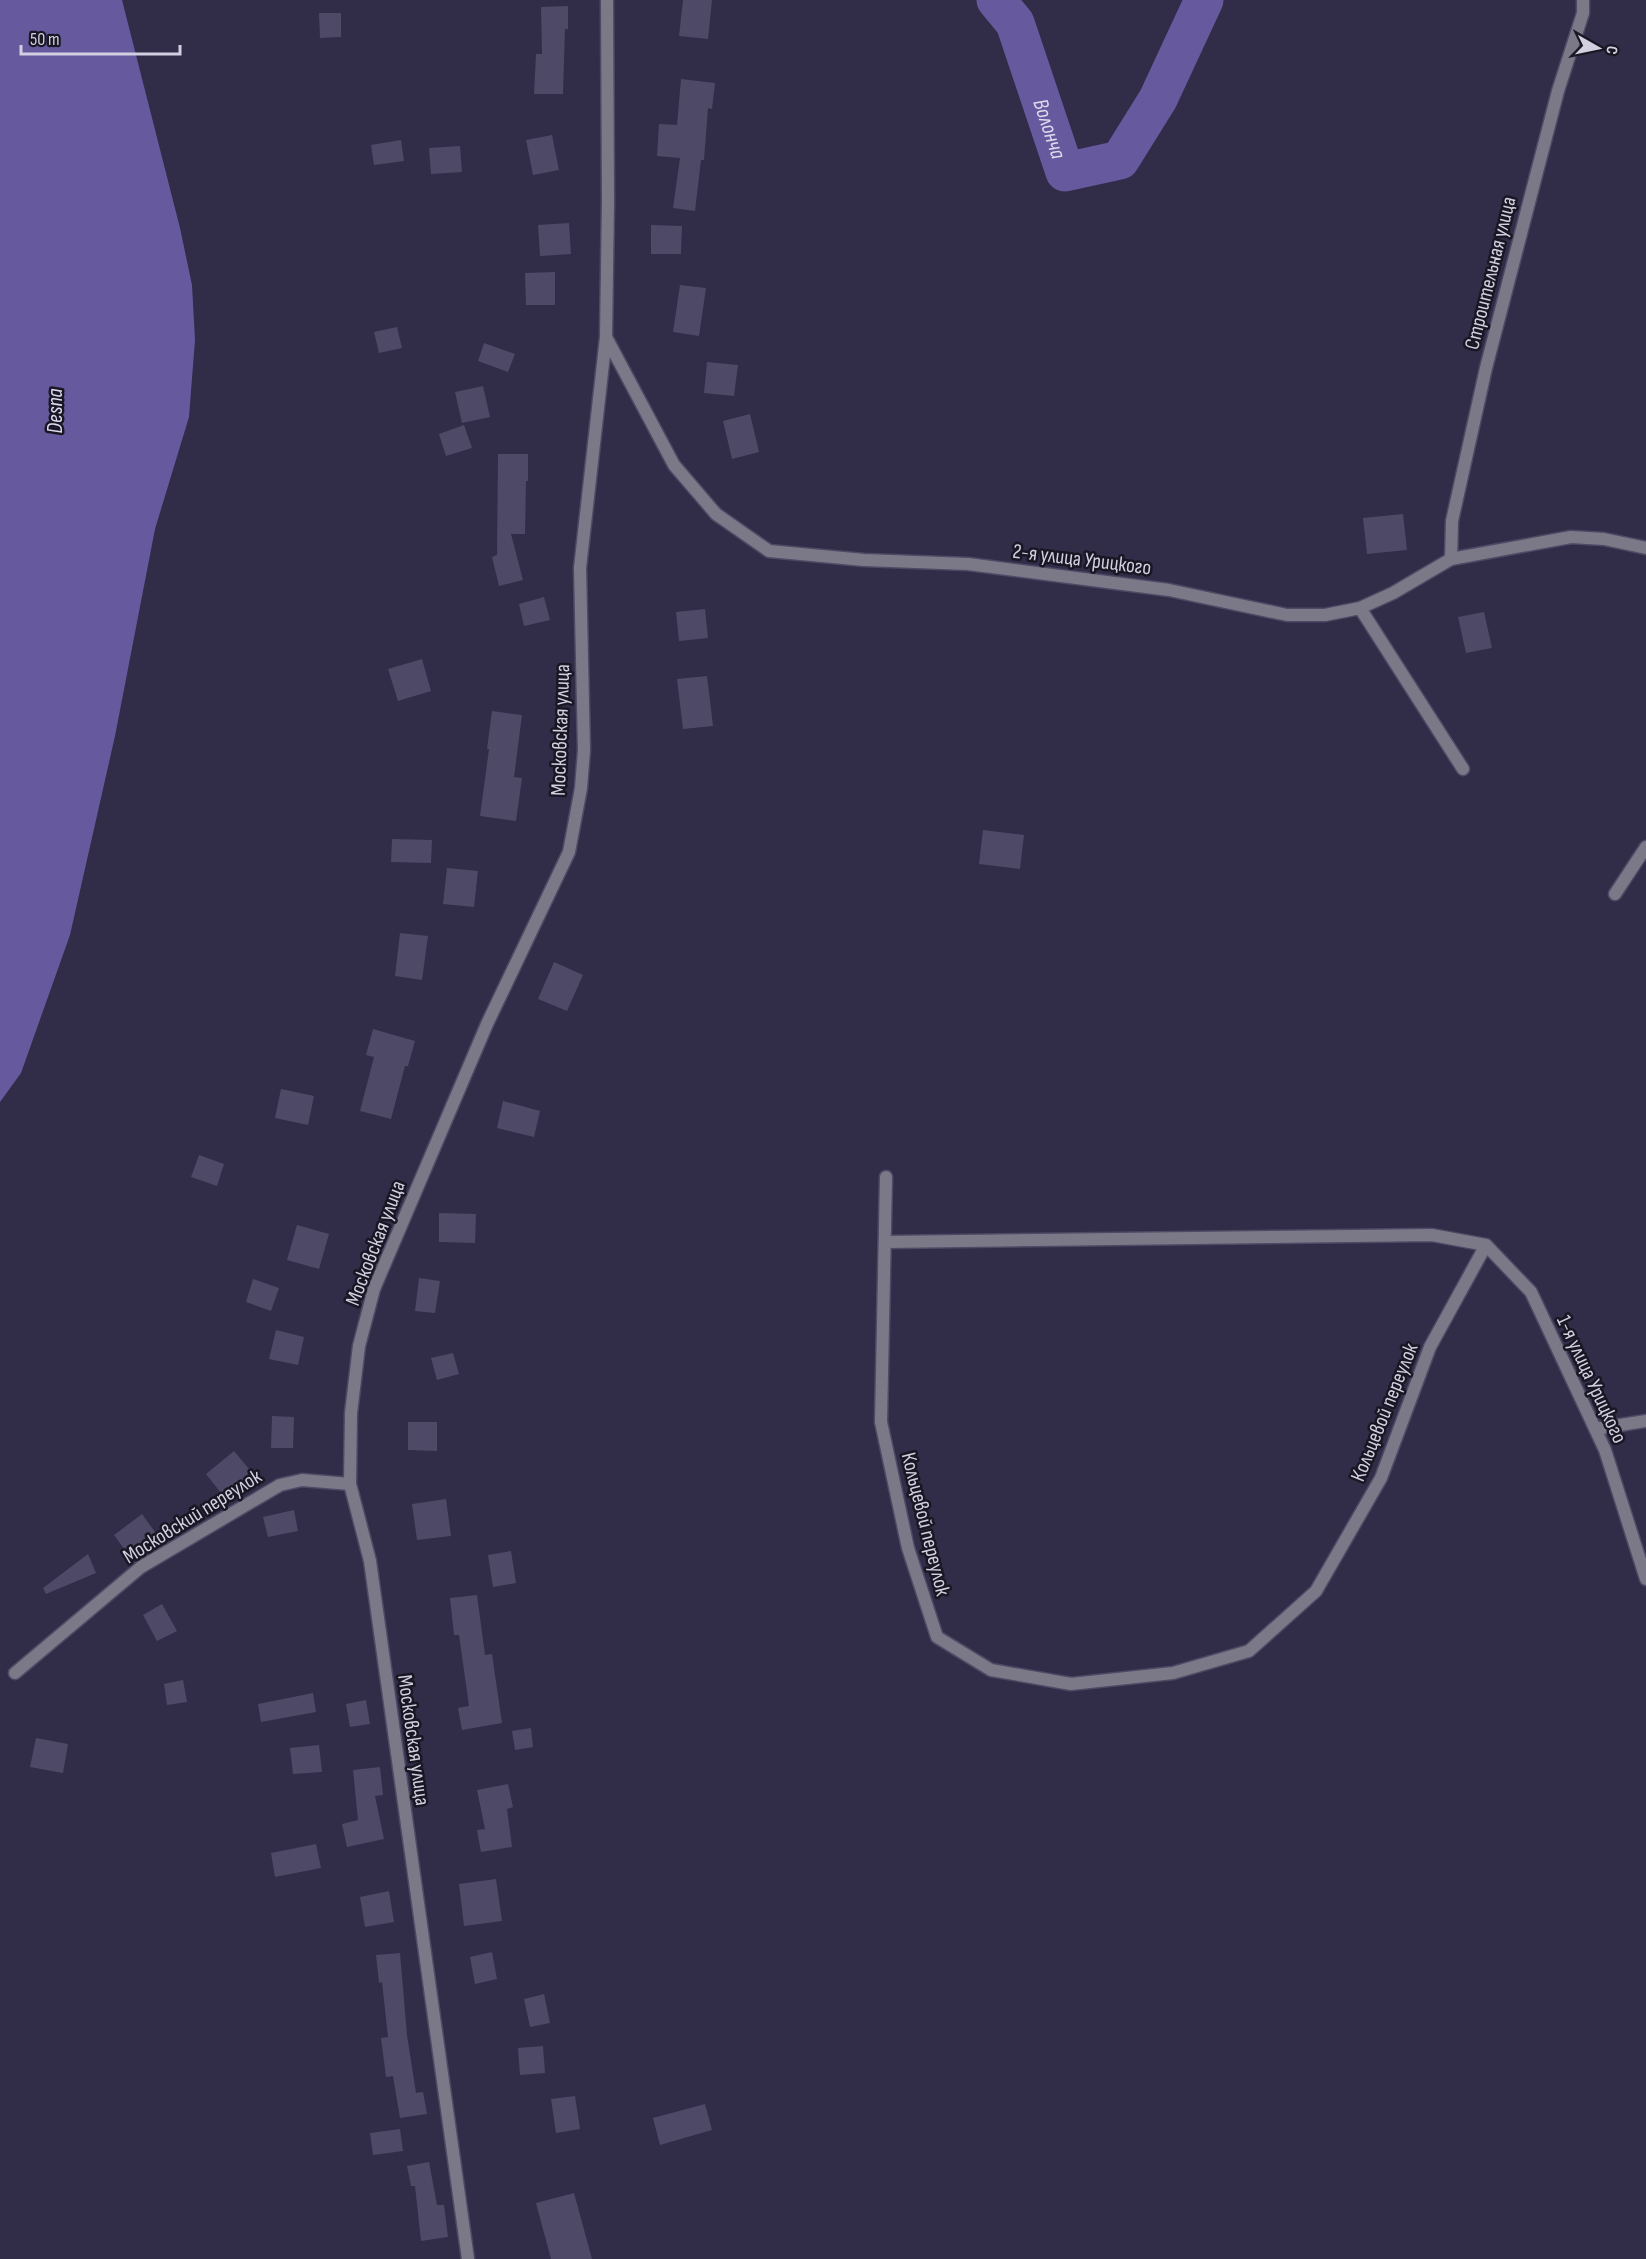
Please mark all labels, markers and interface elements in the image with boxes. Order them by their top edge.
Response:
scale bar [21,18,180,56]
north arrow [1568,18,1628,78]
text: 50 m [30,29,60,50]
text: С [1601,45,1621,56]
water label: Волонча [1026,95,1072,162]
street label: Строительная улица [1459,194,1522,352]
water label: Desna [42,388,69,434]
street label: 2-я улица Урицкого [1011,539,1153,580]
street label: Московская улица [546,664,575,796]
street label: Московская улица [340,1177,411,1309]
street label: 1-я улица Урицкого [1551,1311,1632,1447]
street label: Кольцевой переулок [1345,1339,1424,1485]
street label: Кольцевой переулок [896,1450,955,1598]
street label: Московский переулок [118,1464,266,1569]
street label: Московская улица [392,1673,435,1807]

